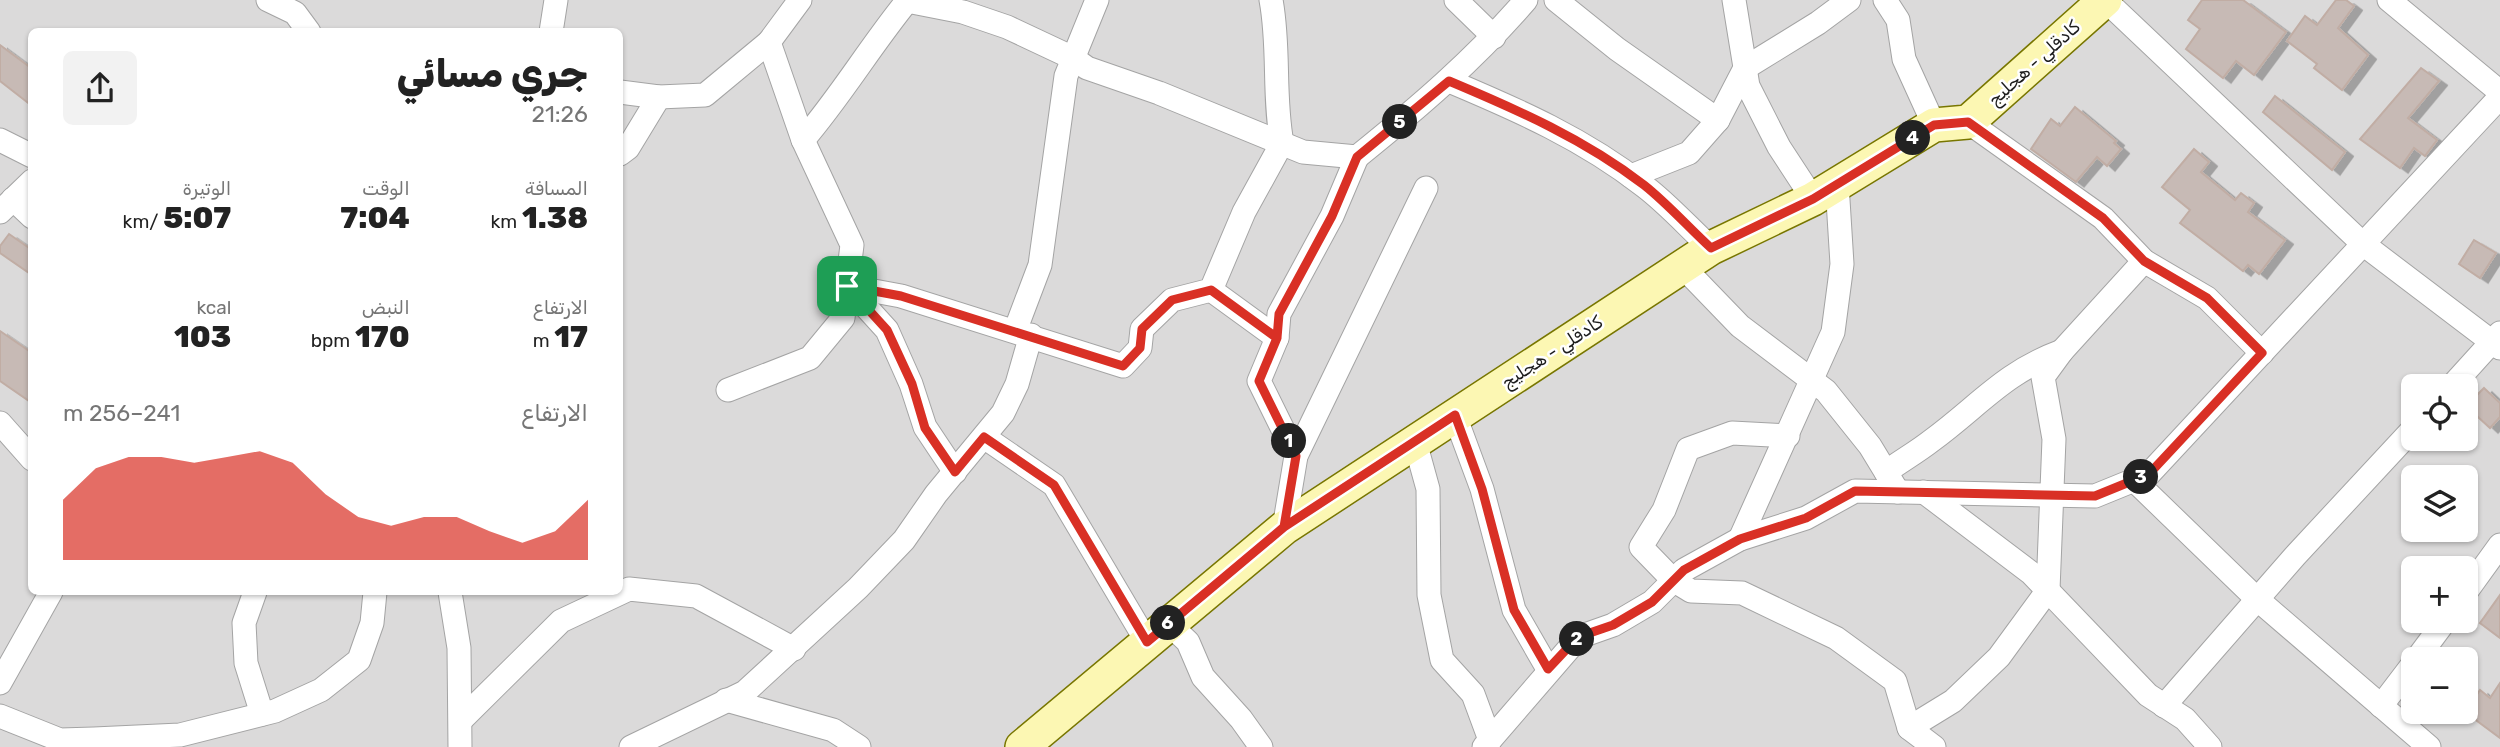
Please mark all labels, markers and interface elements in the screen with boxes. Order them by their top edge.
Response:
street label: كادقلي - هجليج [1983,16,2086,112]
button: share [63,51,137,125]
text: جري مسائي [397,51,588,97]
text: 21:26 [531,100,588,128]
pin: 5 [1382,104,1418,140]
text: 5 [1393,110,1406,133]
pin: 4 [1896,120,1930,156]
text: 4 [1906,126,1919,149]
text: الوتيرة [182,177,231,200]
text: الوقت [362,177,410,200]
text: المسافة [525,177,588,200]
text: 5:07 [163,200,231,236]
text: 7:04 [340,200,410,236]
text: 1.38 [522,200,588,236]
text: /km [123,210,163,233]
text: km [491,210,522,233]
pin [817,256,877,316]
icon: arrive [828,267,866,305]
text: kcal [196,296,231,319]
text: النبض [362,296,410,319]
text: الارتفاع [533,296,588,319]
street label: كادقلي - هجليج [1497,311,1608,395]
text: 103 [174,319,231,355]
text: 170 [355,319,410,355]
text: 17 [554,319,588,355]
text: bpm [311,329,355,352]
text: m [533,329,554,352]
map controls [2401,374,2478,724]
button: locate [2401,374,2478,451]
text: 241–256 m [63,399,180,427]
text: الارتفاع [522,399,588,427]
pin: 1 [1272,424,1306,458]
text: 1 [1284,429,1293,452]
pin: 3 [2124,460,2158,494]
text: 3 [2134,465,2147,488]
button: layers [2401,465,2478,542]
button: + [2401,556,2478,633]
pin: 6 [1150,606,1186,640]
text: 6 [1161,611,1174,634]
pin: 2 [1560,622,1594,656]
text: 2 [1570,627,1583,650]
button: − [2401,647,2478,724]

